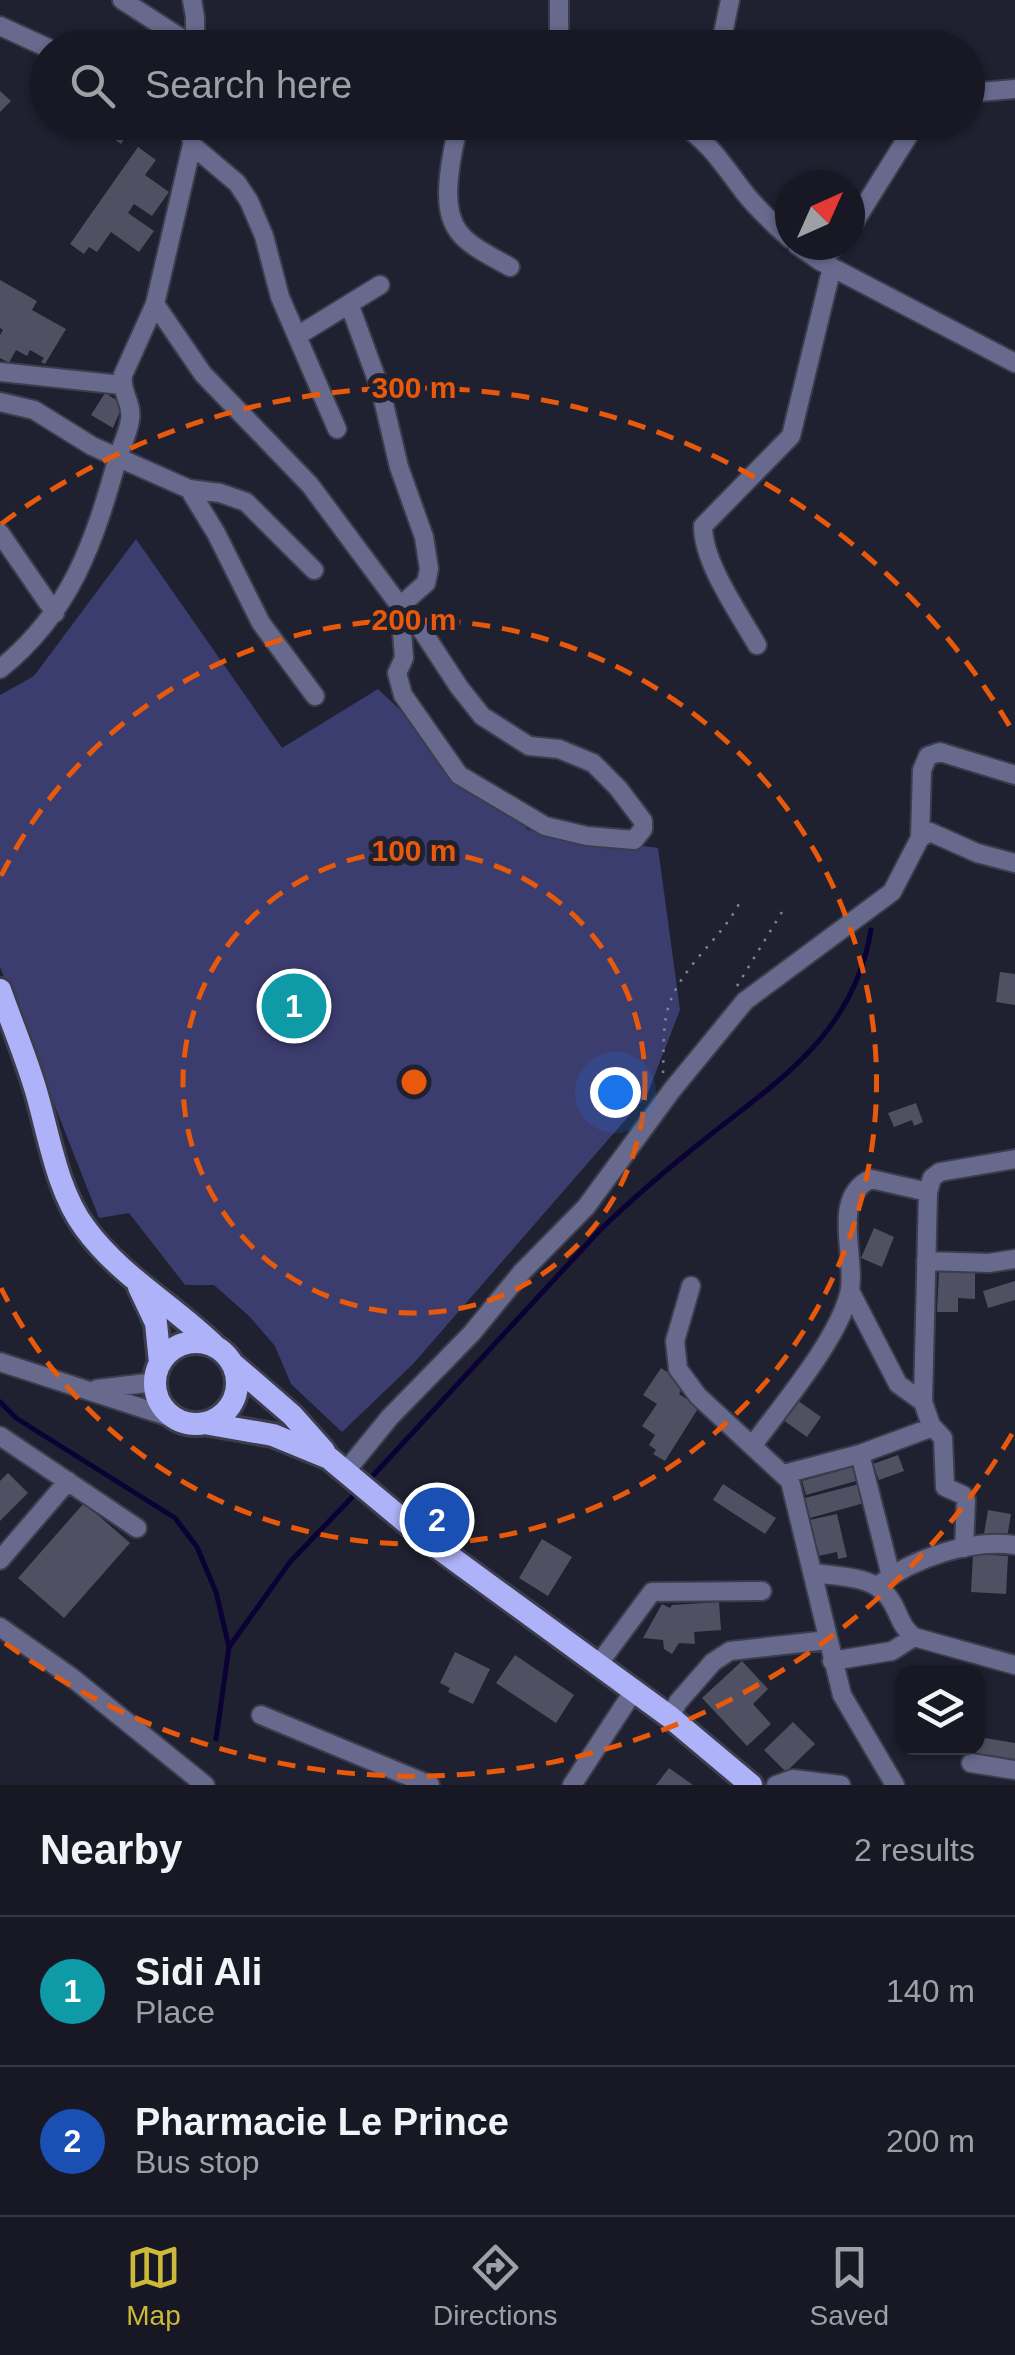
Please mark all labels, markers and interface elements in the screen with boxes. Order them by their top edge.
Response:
search box [30,30,985,140]
icon: search [65,58,120,113]
text: Search here [145,64,352,106]
north arrow [775,170,865,260]
text: 300 m [371,371,457,404]
text: 200 m [371,603,457,636]
text: 100 m [371,834,457,867]
pin: 1 [262,968,326,1044]
centre of rings [396,1064,432,1100]
your location [590,1067,641,1118]
pin: 2 [404,1482,470,1558]
map controls [895,1665,985,1755]
button: layers [895,1665,985,1755]
text: Nearby [40,1826,182,1873]
text: 2 results [854,1832,975,1868]
text: Sidi Ali [135,1951,262,1993]
text: 1 [64,1973,81,2009]
text: 140 m [886,1973,975,2009]
text: Place [135,1994,215,2030]
text: Pharmacie Le Prince [135,2101,509,2143]
text: 2 [64,2123,81,2159]
text: 200 m [886,2123,975,2159]
text: Bus stop [135,2144,260,2180]
tab: Map [126,2240,181,2332]
tab: Directions [433,2240,558,2332]
tab: Saved [810,2240,889,2332]

